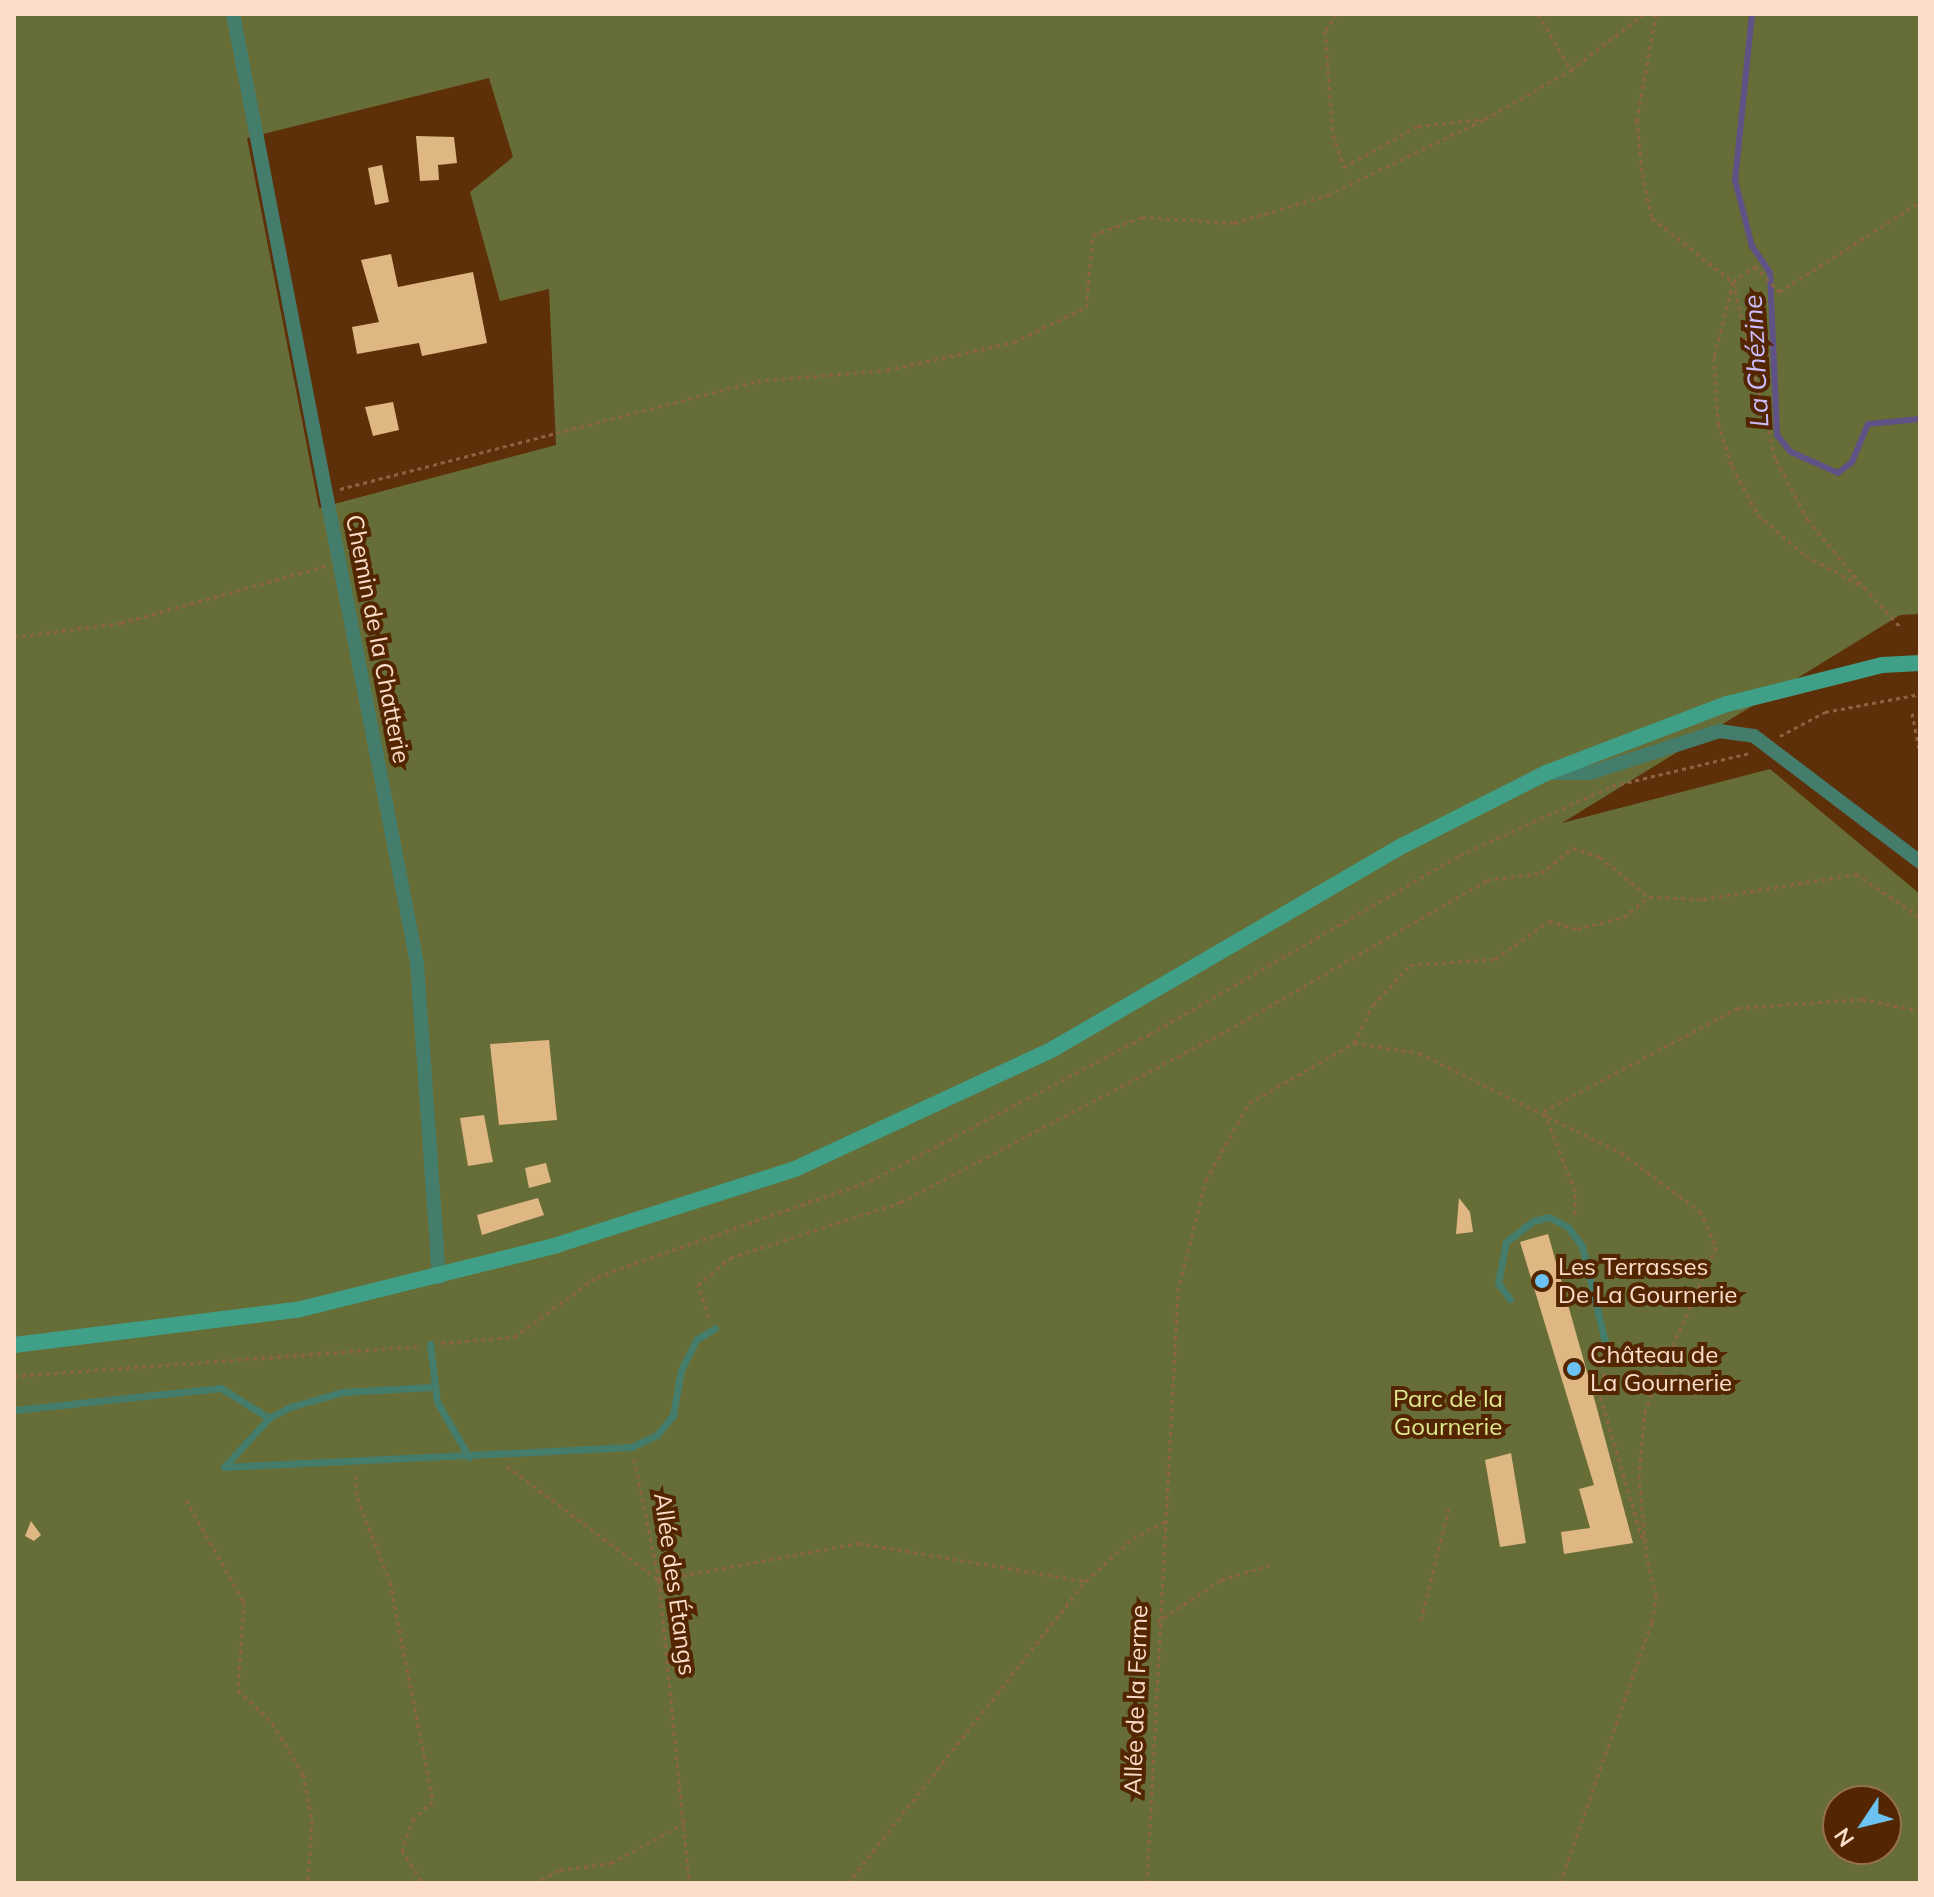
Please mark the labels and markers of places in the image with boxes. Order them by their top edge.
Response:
place label: Les Terrasses De La Gournerie [1558,1253,1737,1309]
marker: Les Terrasses De La Gournerie [1533,1272,1551,1290]
place label: Château de La Gournerie [1590,1341,1732,1397]
marker: Château de La Gournerie [1565,1360,1583,1378]

